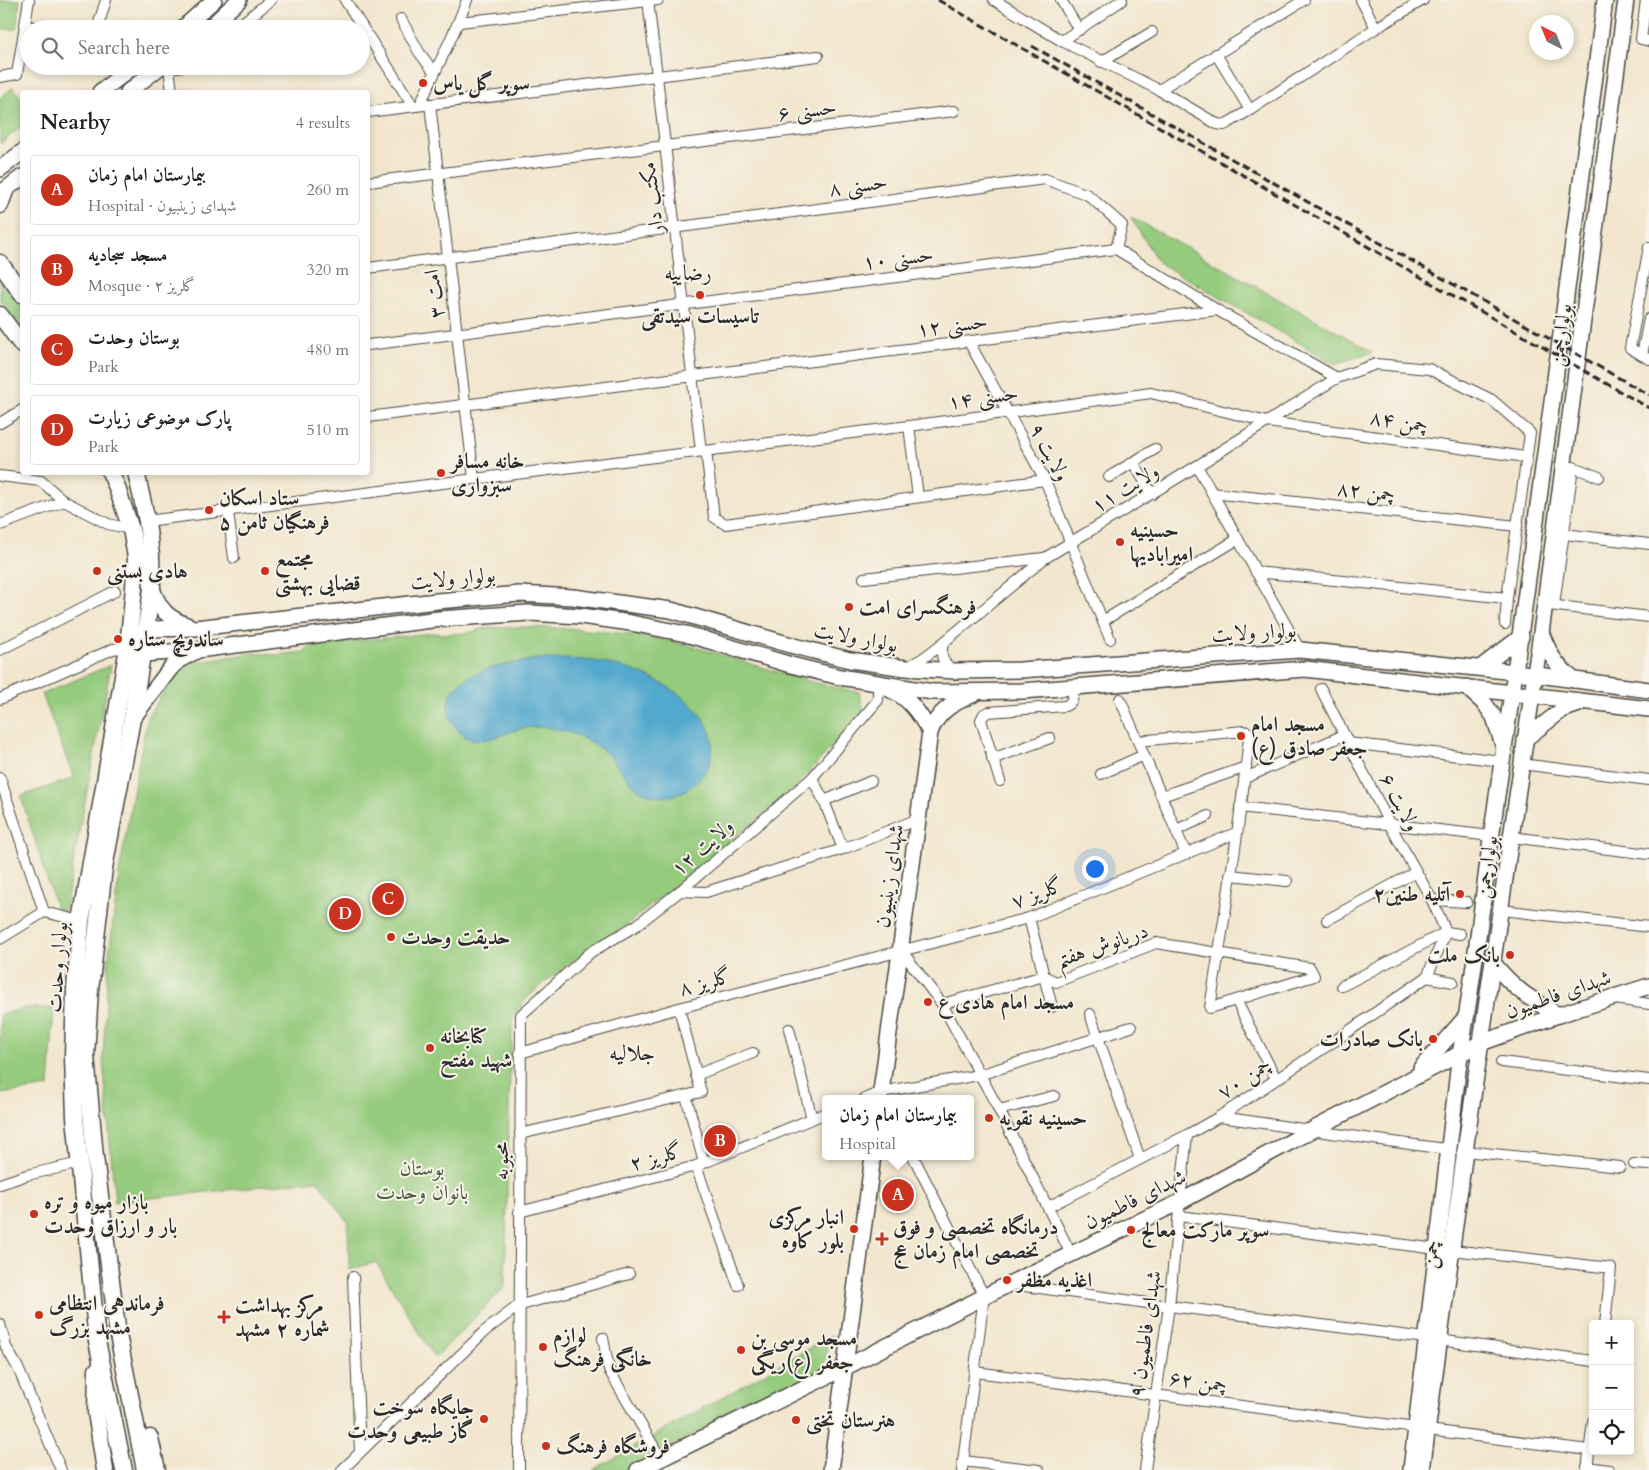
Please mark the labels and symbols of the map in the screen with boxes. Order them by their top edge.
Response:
north arrow [1529,15,1574,60]
place label: سوپر گل یاس [433,69,530,98]
marker: سوپر گل یاس [417,77,429,89]
street label: حسنی ۶ [776,93,838,128]
street label: مکتب دار [634,160,672,238]
street label: حسنی ۸ [827,167,889,204]
street label: حسنی ۱۰ [861,240,935,277]
district label: رضاییه [664,258,712,288]
street label: امت ۳ [417,268,452,320]
marker: تاسیسات سیدتقی [694,289,706,301]
place label: تاسیسات سیدتقی [640,302,760,332]
street label: بولوارچمن [1542,302,1579,368]
street label: حسنی ۱۲ [915,307,989,344]
street label: حسنی ۱۴ [946,378,1020,417]
street label: چمن ۸۴ [1368,403,1430,440]
street label: ولایت ۹ [1022,418,1077,487]
place label: خانه مسافر سبزواری [449,447,525,500]
street label: ولایت ۱۱ [1086,457,1165,520]
marker: خانه مسافر سبزواری [435,467,447,479]
street label: چمن ۸۲ [1335,474,1397,509]
place label: ستاد اسکان فرهنگیان ثامن ۵ [219,484,330,537]
marker: ستاد اسکان فرهنگیان ثامن ۵ [203,504,215,516]
place label: حسینیه امیرابادیها [1130,516,1193,569]
marker: حسینیه امیرابادیها [1114,536,1126,548]
place label: مجتمع قضایی بهشتی [275,545,361,598]
place label: هادی بستنی [107,557,188,586]
street label: بولوار ولایت [409,560,497,597]
marker: هادی بستنی [91,565,103,577]
marker: مجتمع قضایی بهشتی [259,565,271,577]
place label: فرهنگسرای امت [859,593,976,622]
marker: فرهنگسرای امت [843,601,855,613]
street label: بولوار ولایت [811,615,900,660]
street label: بولوار ولایت [1211,616,1297,649]
place label: ساندویچ ستاره [128,625,224,657]
marker: ساندویچ ستاره [112,633,124,645]
place label: مسجد امام جعفر صادق (ع) [1251,710,1368,765]
marker: مسجد امام جعفر صادق (ع) [1235,730,1247,742]
street label: ولایت ۶ [1372,768,1427,837]
street label: ولایت ۱۲ [665,812,740,883]
street label: شهدای زینبیون [868,822,911,930]
street label: بولوارچمن [1468,834,1505,900]
your location [1082,856,1108,882]
street label: گلریز ۷ [1007,871,1067,916]
pin: C [372,880,404,918]
place label: آتلیه طنین۲ [1373,880,1452,909]
marker: آتلیه طنین۲ [1454,888,1466,900]
pin: D [329,895,361,933]
street label: دریانوش هفتم [1052,916,1154,980]
street label: بولوار وحدت [40,921,75,1014]
place label: حدیقت وحدت [401,923,510,952]
marker: حدیقت وحدت [385,931,397,943]
place label: بانک ملت [1427,941,1500,970]
marker: بانک ملت [1504,949,1516,961]
street label: گلریز ۸ [676,962,735,1003]
street label: شهدای فاطمیون [1501,963,1615,1026]
place label: مسجد امام هادی ع [938,988,1074,1021]
marker: مسجد امام هادی ع [922,996,934,1008]
place label: کتابخانه شهید مفتح [440,1022,512,1079]
place label: بانک صادرات [1320,1025,1423,1054]
marker: بانک صادرات [1427,1033,1439,1045]
district label: جلالیه [609,1038,655,1068]
marker: کتابخانه شهید مفتح [424,1042,436,1054]
street label: چمن ۷۰ [1212,1050,1277,1107]
place label: حسینیه نقویه [999,1104,1087,1133]
marker: حسینیه نقویه [983,1112,995,1124]
pin: B [704,1122,736,1160]
street label: گلریز ۲ [627,1137,686,1178]
street label: محبوبه [487,1141,516,1181]
park label: بوستان بانوان وحدت [376,1154,468,1207]
street label: شهدای فاطمیون [1079,1162,1191,1237]
pin: A [882,1176,914,1214]
place label: بازار میوه و تره بار و ارزاق وحدت [44,1188,177,1241]
place label: انبار مرکزی بلور کاوه [769,1203,844,1256]
marker: بازار میوه و تره بار و ارزاق وحدت [28,1208,40,1220]
place label: درمانگاه تخصصی و فوق تخصصی امام زمان عج [893,1213,1058,1270]
place label: سوپر مارکت معالج [1141,1216,1269,1248]
marker: انبار مرکزی بلور کاوه [848,1223,860,1235]
marker: سوپر مارکت معالج [1125,1224,1137,1236]
marker: درمانگاه تخصصی و فوق تخصصی امام زمان عج [875,1232,889,1246]
street label: چمن [1414,1238,1447,1270]
place label: اغذیه مظفر [1015,1266,1092,1295]
street label: شهدای فاطمیون ۹ [1122,1269,1169,1399]
marker: اغذیه مظفر [1001,1274,1013,1286]
place label: فرماندهی انتظامی مشهد بزرگ [48,1289,165,1342]
place label: مرکز بهداشت شماره ۲ مشهد [235,1291,330,1344]
marker: فرماندهی انتظامی مشهد بزرگ [33,1309,45,1321]
marker: مرکز بهداشت شماره ۲ مشهد [217,1310,231,1324]
place label: لوازم خانگی فرهنگ [553,1321,652,1374]
place label: مسجد موسی بن جعفر (ع)ریگی [751,1324,857,1379]
marker: لوازم خانگی فرهنگ [537,1341,549,1353]
marker: مسجد موسی بن جعفر (ع)ریگی [735,1344,747,1356]
street label: چمن ۶۲ [1167,1364,1229,1399]
place label: جایگاه سوخت گاز طبیعی وحدت [347,1393,474,1446]
place label: هنرستان تختی [806,1406,895,1435]
marker: جایگاه سوخت گاز طبیعی وحدت [478,1413,490,1425]
marker: هنرستان تختی [790,1414,802,1426]
place label: فروشگاه فرهنگ [556,1432,670,1461]
marker: فروشگاه فرهنگ [540,1440,552,1452]

